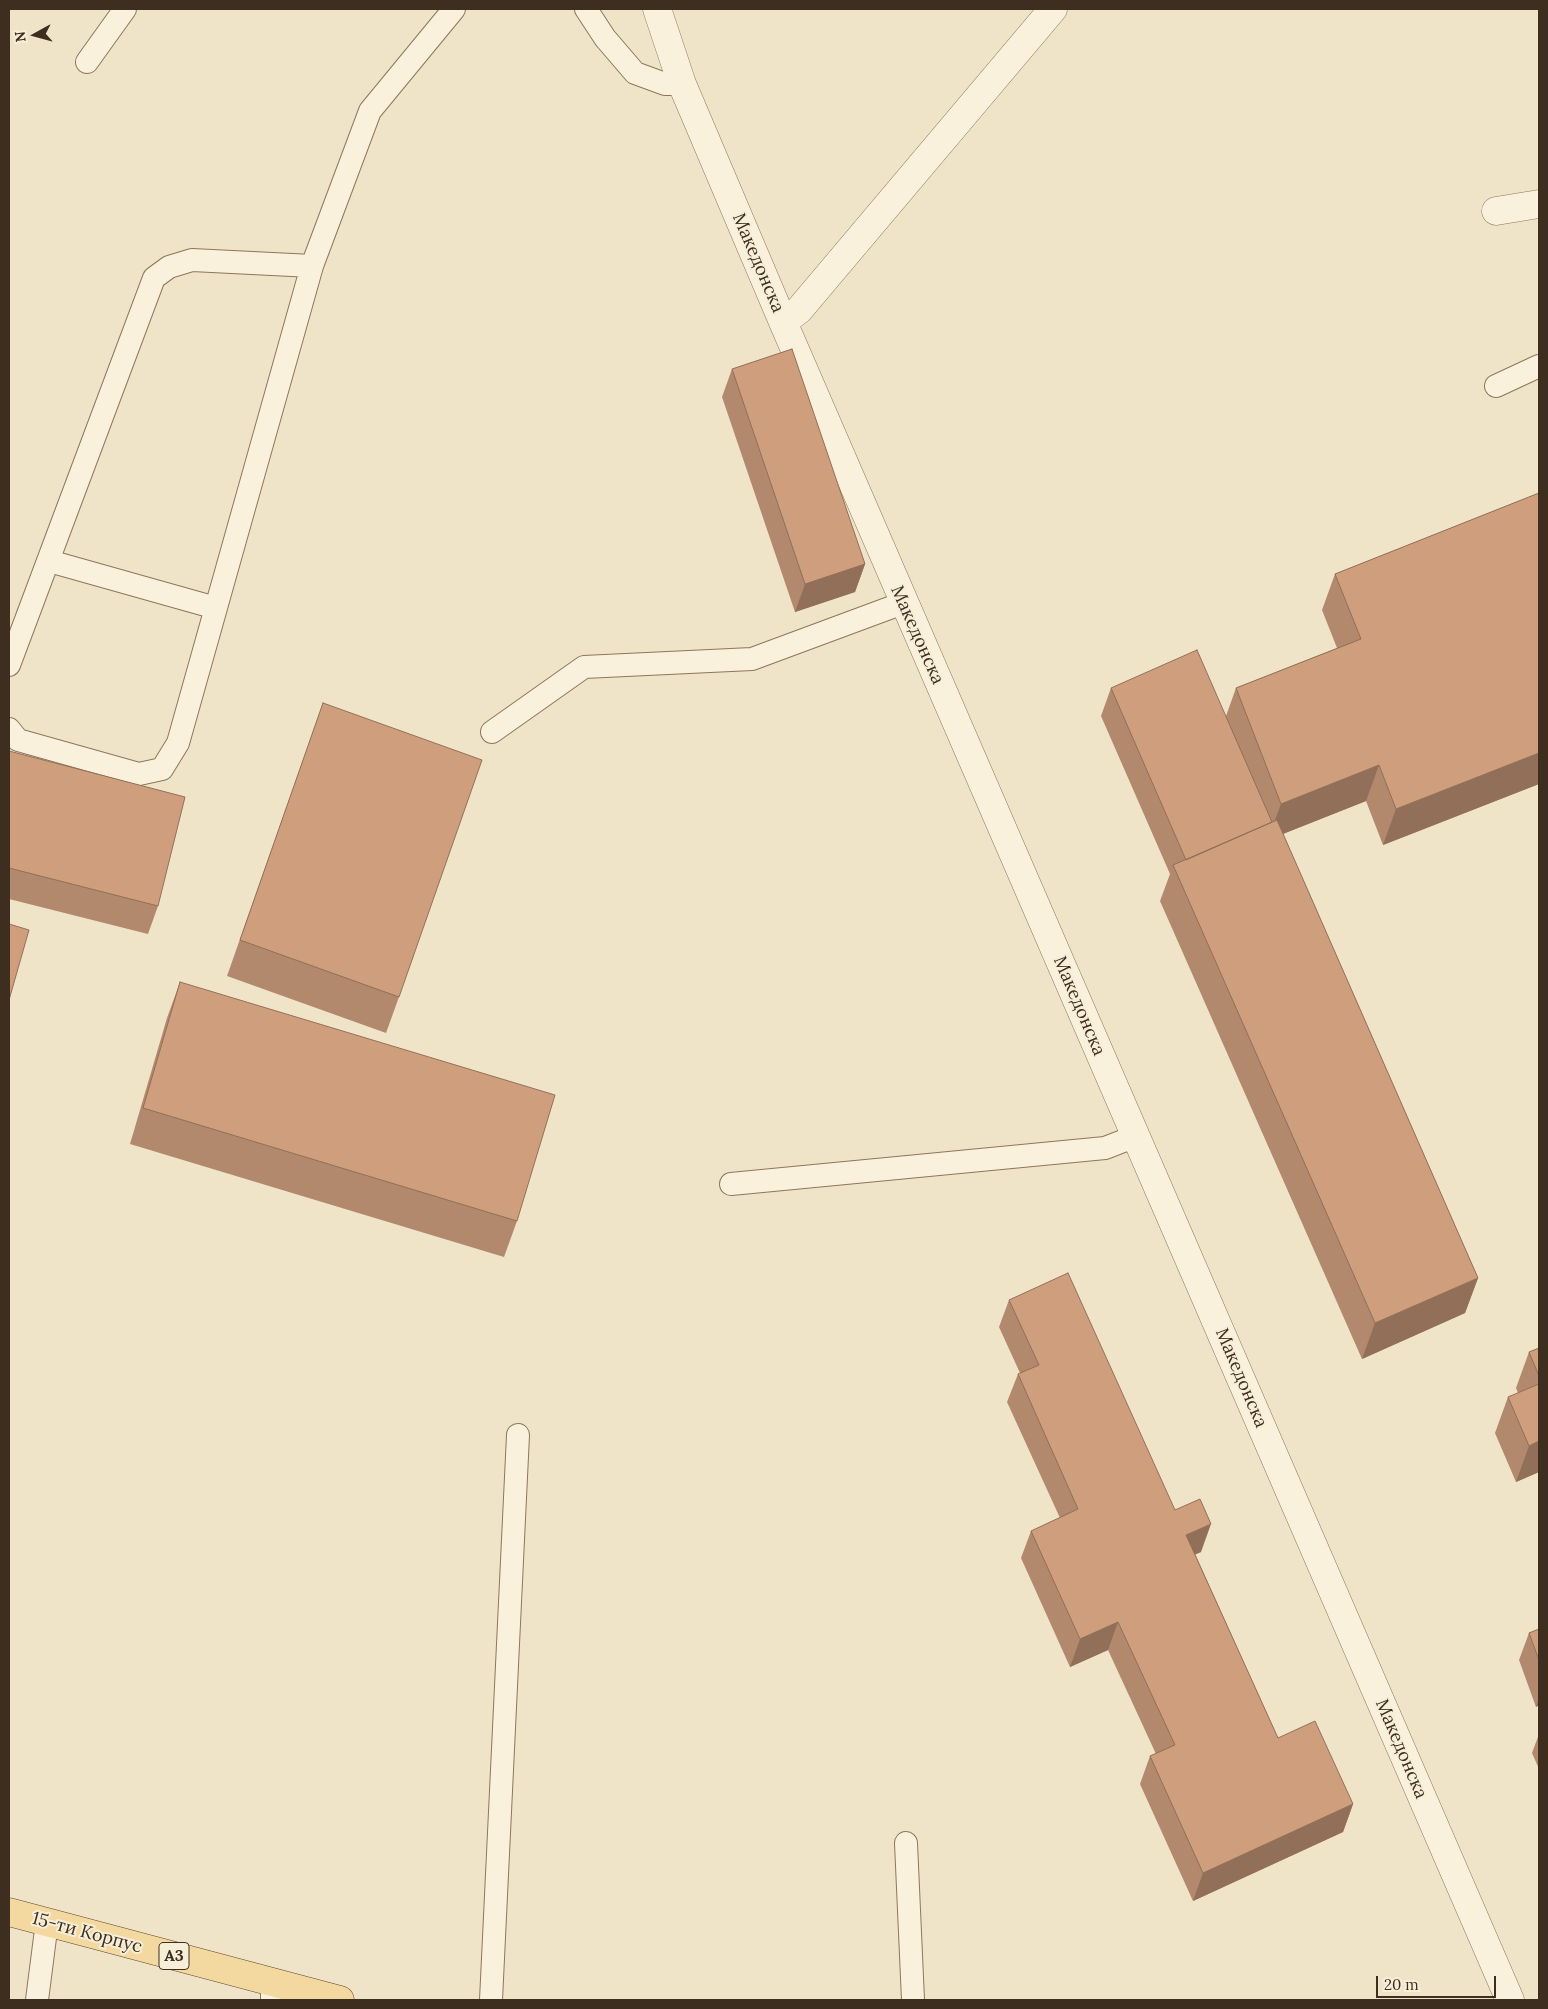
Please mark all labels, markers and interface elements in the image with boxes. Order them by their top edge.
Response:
north arrow [10,10,60,60]
text: N [11,30,30,43]
street label: Македонска [727,210,789,316]
street label: Македонска [886,582,948,688]
street label: Македонска [1048,953,1110,1059]
street label: Македонска [1210,1325,1272,1431]
street label: Македонска [1370,1696,1432,1802]
street label: 15-ти Корпус [30,1908,144,1958]
road number: A3 [159,1942,189,1970]
scale bar [1378,1966,1498,1998]
text: 20 m [1384,1975,1419,1994]

